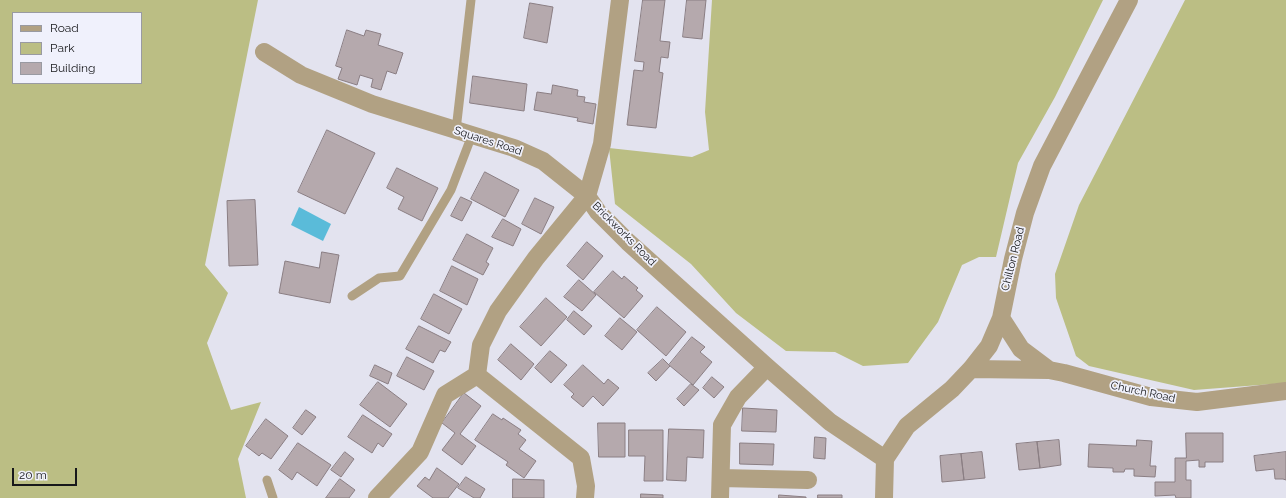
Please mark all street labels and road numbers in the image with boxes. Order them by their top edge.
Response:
street label: Squares Road [452,124,524,158]
street label: Brickworks Road [589,199,659,269]
street label: Chilton Road [999,226,1027,292]
street label: Church Road [1109,379,1177,405]

